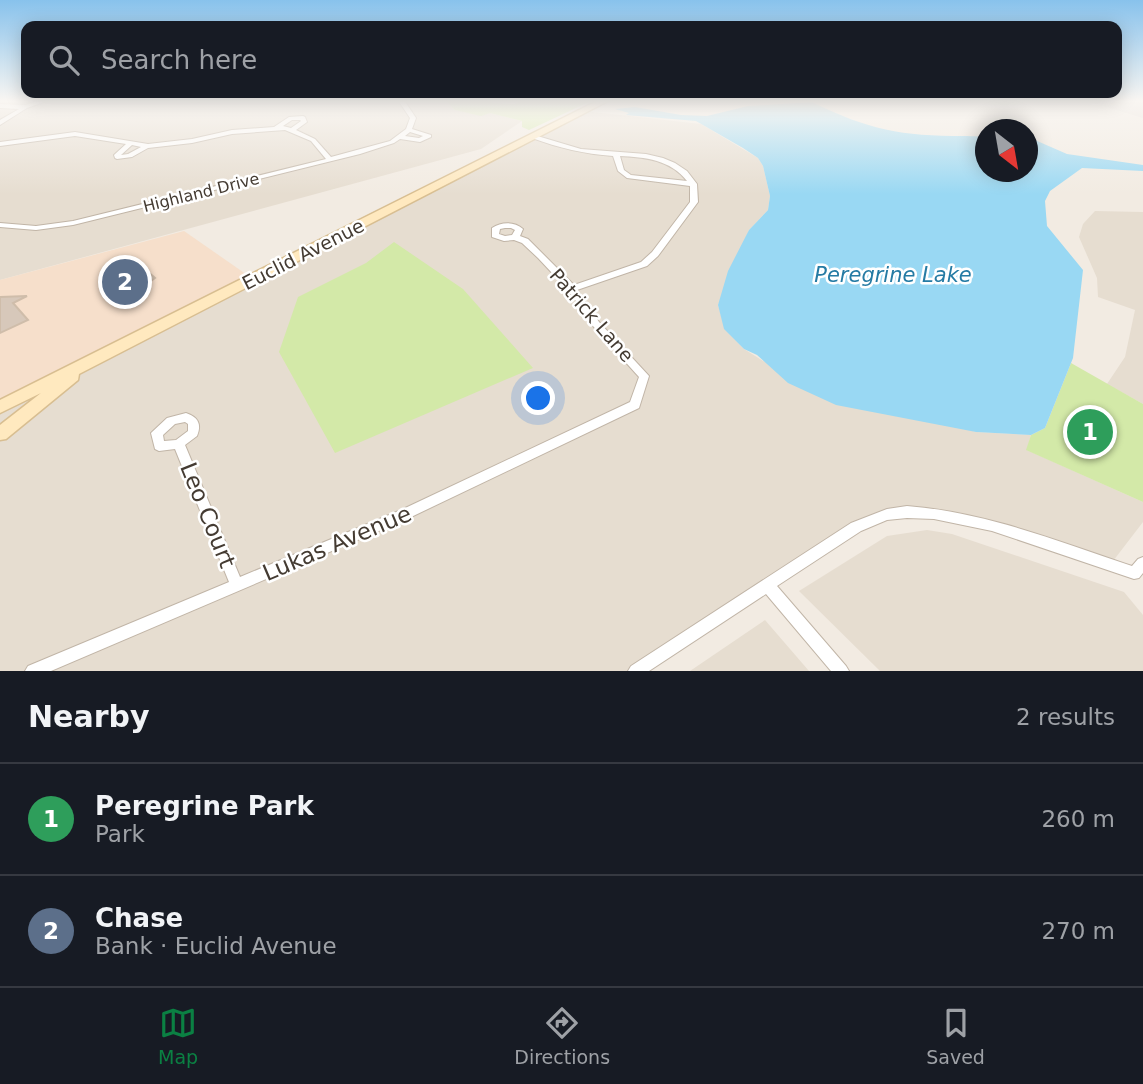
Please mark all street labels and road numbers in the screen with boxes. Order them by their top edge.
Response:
street label: Highland Drive [141,169,261,216]
street label: Euclid Avenue [238,214,368,294]
street label: Patrick Lane [546,264,638,366]
street label: Leo Court [175,459,241,571]
street label: Lukas Avenue [259,500,415,586]

